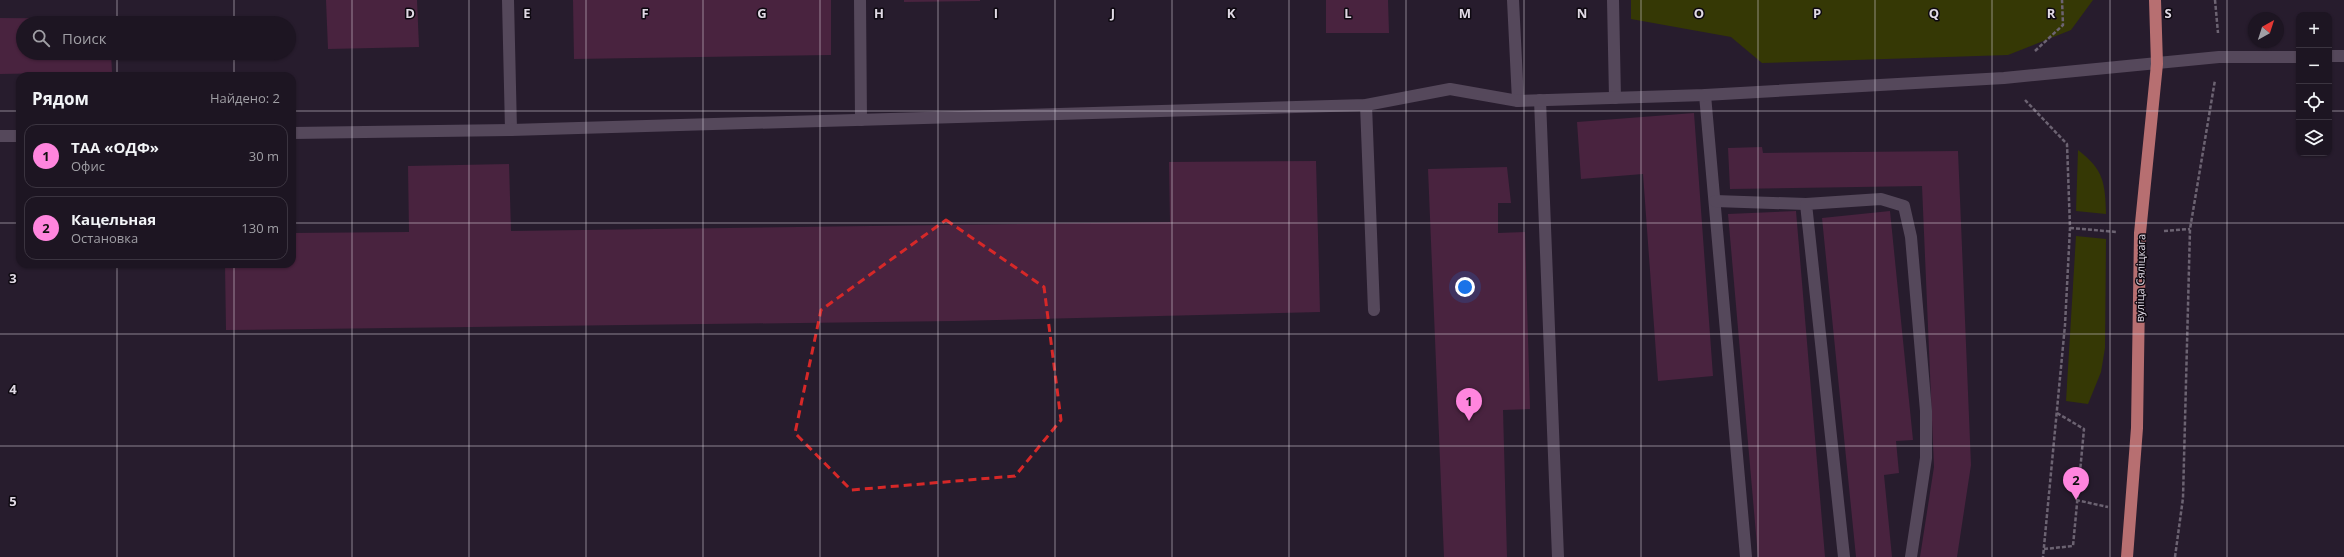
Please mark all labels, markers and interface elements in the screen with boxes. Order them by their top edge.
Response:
text: D [405,4,415,22]
text: E [523,4,531,22]
text: F [641,4,649,22]
text: G [757,4,767,22]
text: H [874,4,884,22]
text: I [994,4,998,22]
text: J [1110,4,1115,22]
text: K [1227,4,1236,22]
text: L [1344,4,1352,22]
text: M [1459,4,1471,22]
text: N [1577,4,1587,22]
text: O [1694,4,1704,22]
text: P [1813,4,1821,22]
text: Q [1929,4,1939,22]
text: R [2047,4,2056,22]
text: S [2164,4,2172,22]
north arrow [2248,12,2284,48]
map controls [2296,12,2332,156]
button: + [2296,12,2332,48]
search box [16,16,296,60]
icon: search [30,27,52,49]
text: Поиск [62,28,106,48]
button: − [2296,48,2332,84]
button: locate [2296,84,2332,120]
text: Рядом [32,87,89,110]
text: Найдено: 2 [210,89,280,107]
button: layers [2296,120,2332,156]
text: ТАА «ОДФ» [71,137,159,157]
text: 1 [42,147,50,165]
text: 30 m [249,147,279,165]
text: Офис [71,157,105,175]
text: Кацельная [71,209,156,229]
text: 2 [42,219,50,237]
text: 130 m [241,219,279,237]
text: Остановка [71,229,138,247]
street label: вуліца Сяліцкага [2132,234,2148,322]
text: 3 [9,269,17,287]
your location [1455,277,1475,297]
text: 4 [9,380,17,398]
pin: 1 [1456,388,1482,421]
pin: 2 [2063,467,2089,500]
text: 5 [9,492,17,510]

